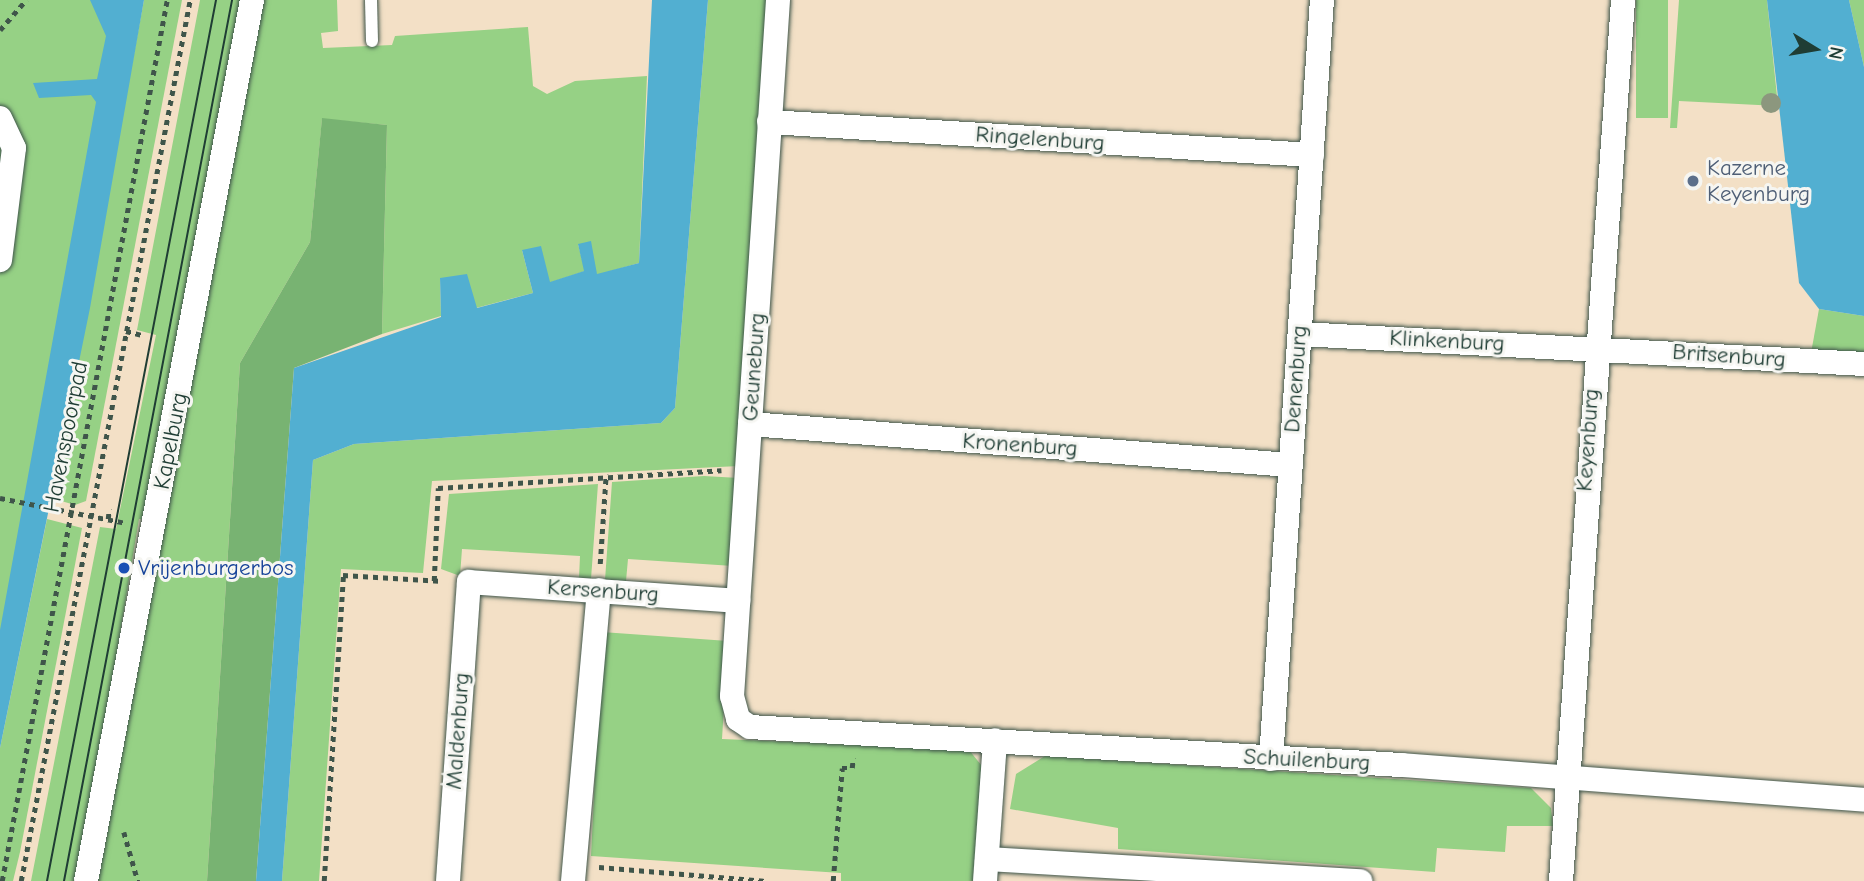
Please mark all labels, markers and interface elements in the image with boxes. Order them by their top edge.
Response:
north arrow [1780,14,1850,84]
text: N [1824,45,1848,61]
street label: Ringelenburg [975,121,1105,157]
place label: Kazerne Keyenburg [1707,154,1810,208]
marker: Kazerne Keyenburg [1685,173,1701,189]
street label: Geuneburg [736,312,772,422]
street label: Denenburg [1278,324,1314,434]
street label: Klinkenburg [1389,324,1505,358]
street label: Britsenburg [1671,338,1787,374]
street label: Havenspoorpad [38,359,94,515]
street label: Keyenburg [1571,388,1605,492]
street label: Kapelburg [148,390,194,492]
street label: Kronenburg [961,427,1079,463]
place label: Vrijenburgerbos [138,554,294,582]
marker: Vrijenburgerbos [116,560,132,576]
street label: Kersenburg [546,573,660,609]
street label: Maldenburg [440,672,476,790]
street label: Schuilenburg [1243,743,1371,777]

